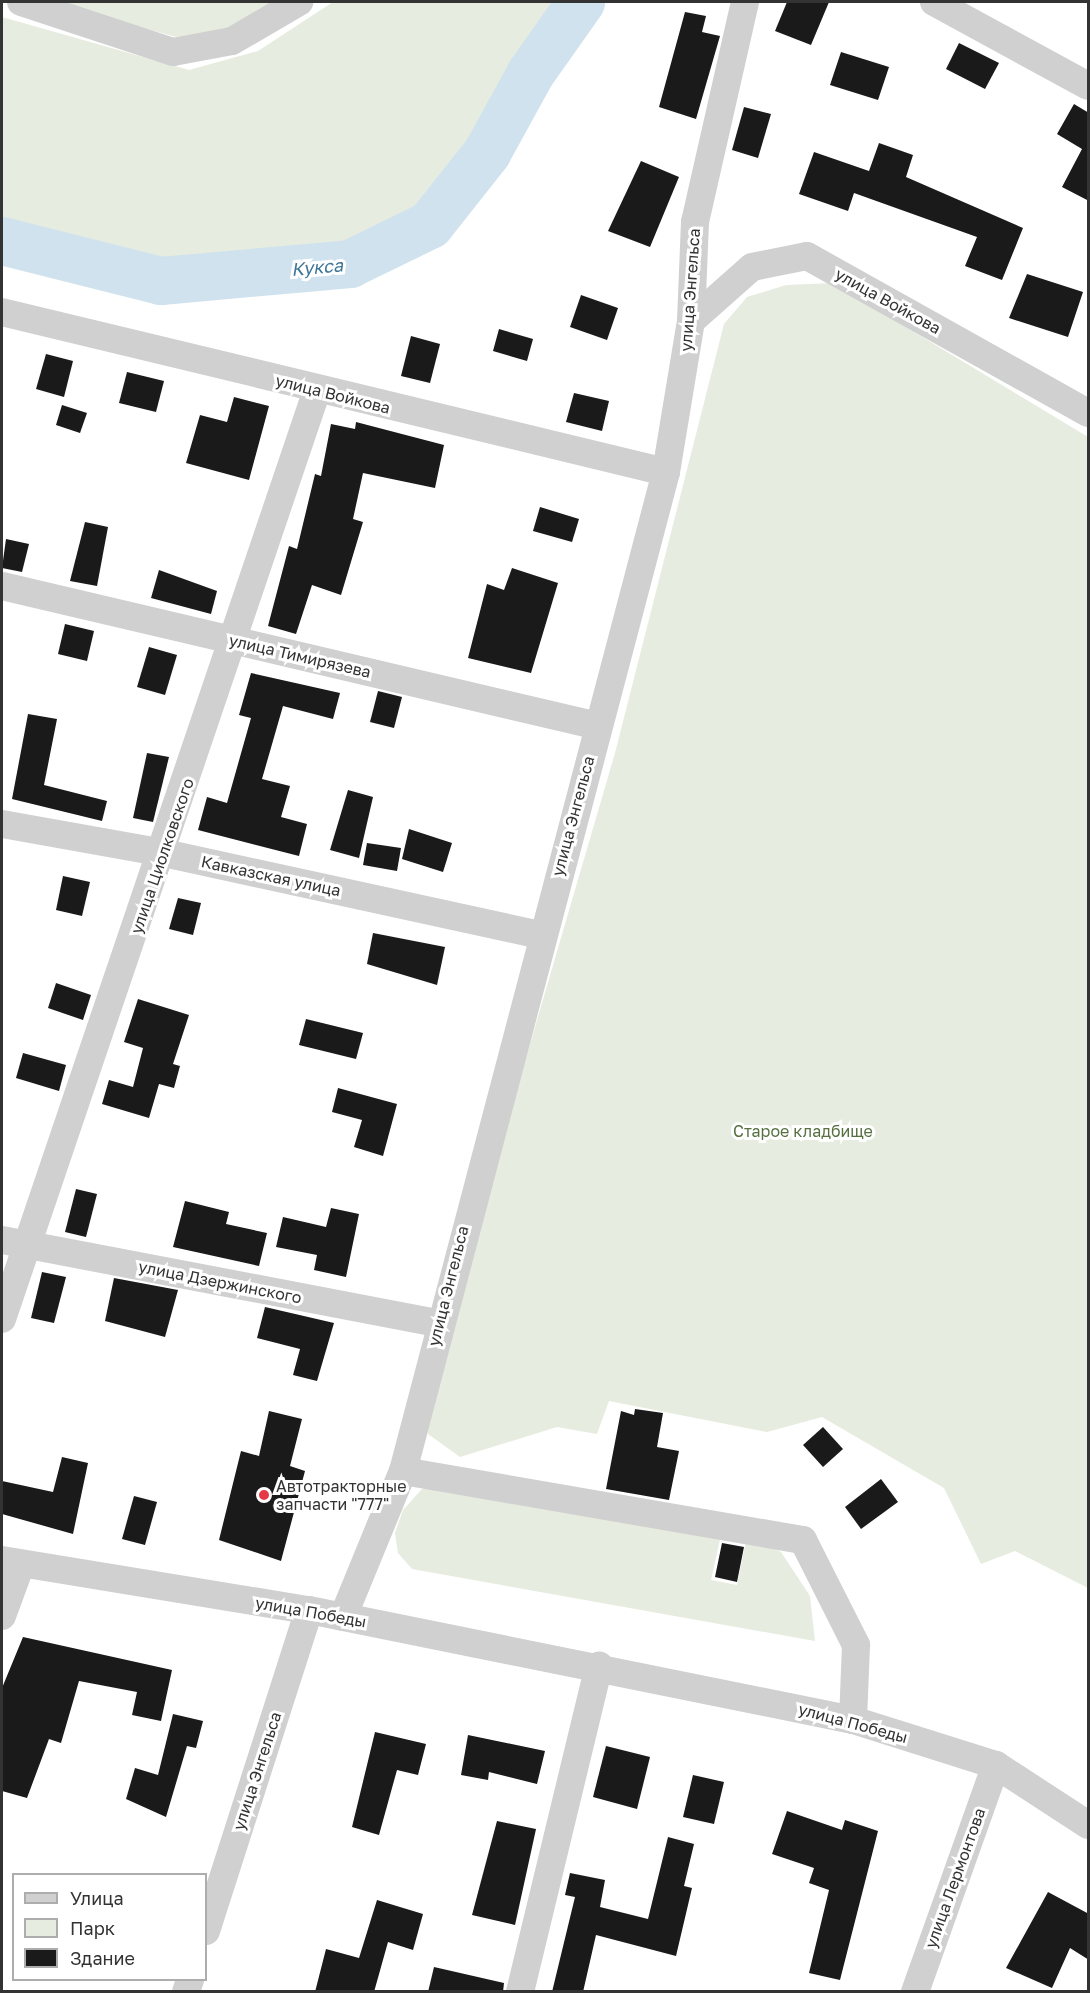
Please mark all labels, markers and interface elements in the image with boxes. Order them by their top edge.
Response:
street label: улица Энгельса [676,228,704,352]
water label: Кукса [290,254,344,280]
street label: улица Войкова [832,264,944,338]
street label: улица Войкова [274,370,392,418]
street label: улица Тимирязева [227,630,373,682]
street label: улица Энгельса [548,754,598,878]
street label: улица Циолковского [126,776,198,936]
street label: Кавказская улица [199,852,343,900]
park label: Старое кладбище [733,1121,873,1141]
street label: улица Энгельса [424,1224,472,1348]
street label: улица Дзержинского [137,1257,303,1307]
place label: Автотракторные запчасти "777" [276,1476,406,1514]
marker: Автотракторные запчасти "777" [257,1488,271,1502]
street label: улица Победы [254,1593,368,1631]
street label: улица Победы [796,1699,910,1747]
street label: улица Энгельса [229,1709,285,1833]
street label: улица Лермонтова [921,1805,989,1951]
legend [12,1873,207,1981]
text: Улица [70,1887,124,1909]
text: Парк [70,1917,115,1939]
text: Здание [70,1947,135,1969]

